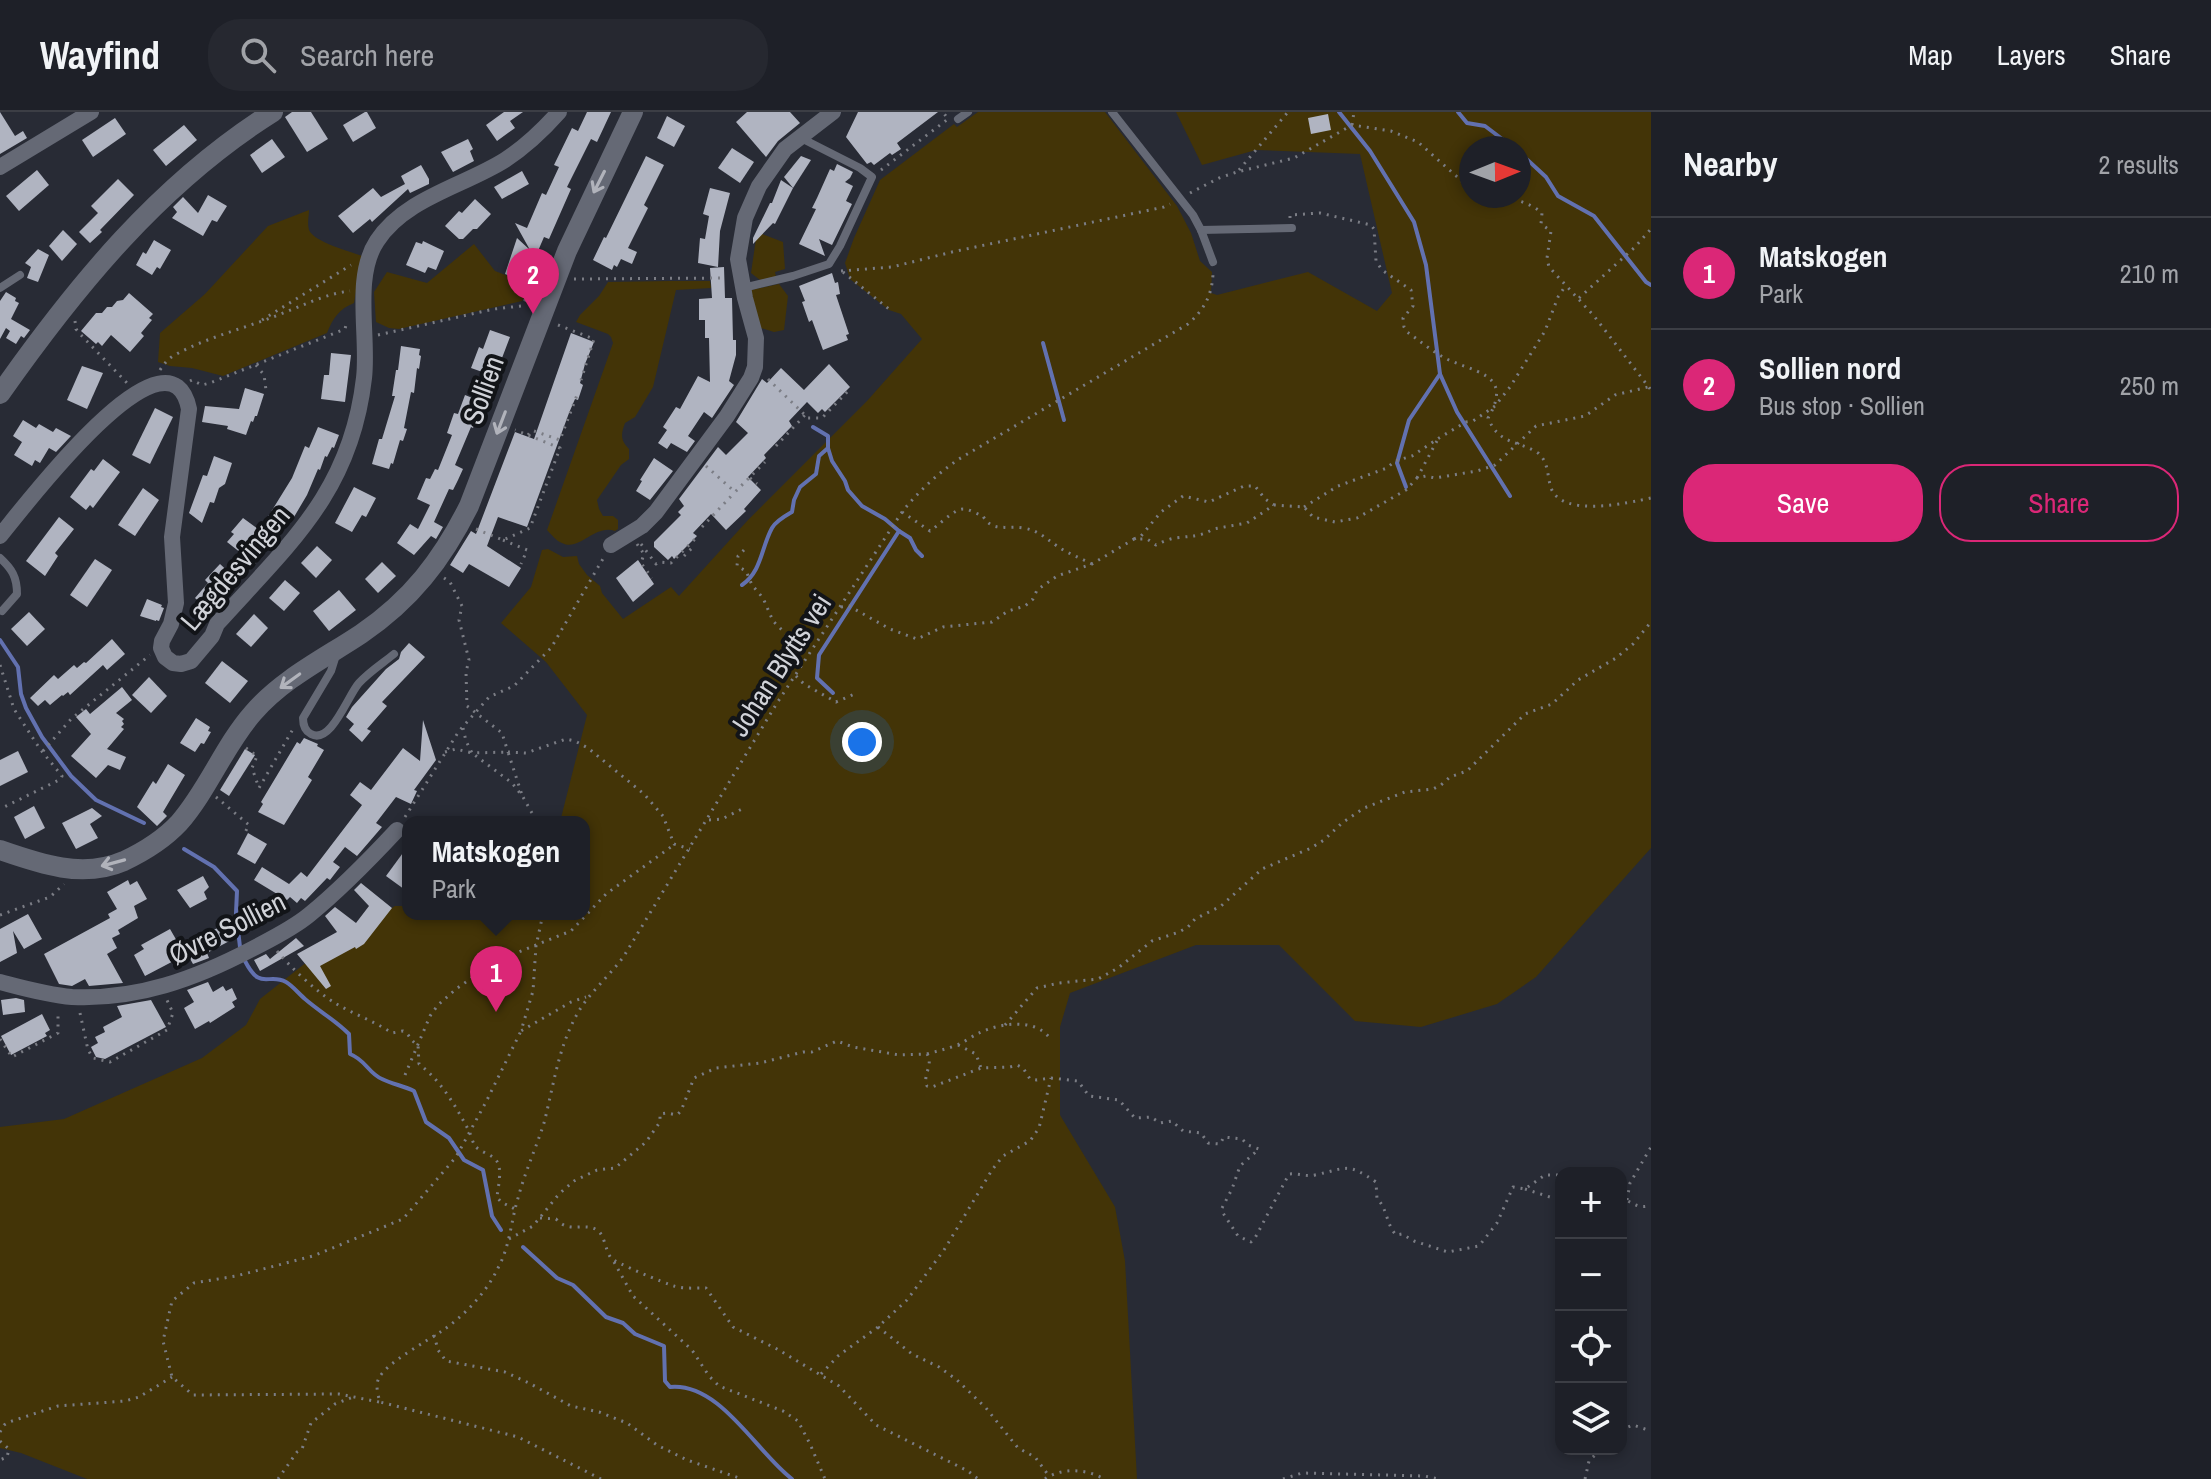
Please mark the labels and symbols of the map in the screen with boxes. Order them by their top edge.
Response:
north arrow [1459,136,1531,208]
one-way arrow [591,170,606,194]
pin: 2 [507,248,559,314]
street label: Sollien [453,351,513,429]
one-way arrow [493,410,507,435]
street label: Lægdesvingen [172,498,298,638]
street label: Johan Blytts vei [720,587,840,743]
one-way arrow [280,673,302,689]
your location [842,722,882,762]
one-way arrow [101,856,127,871]
street label: Øvre Sollien [162,882,292,974]
pin: 1 [470,946,522,1012]

